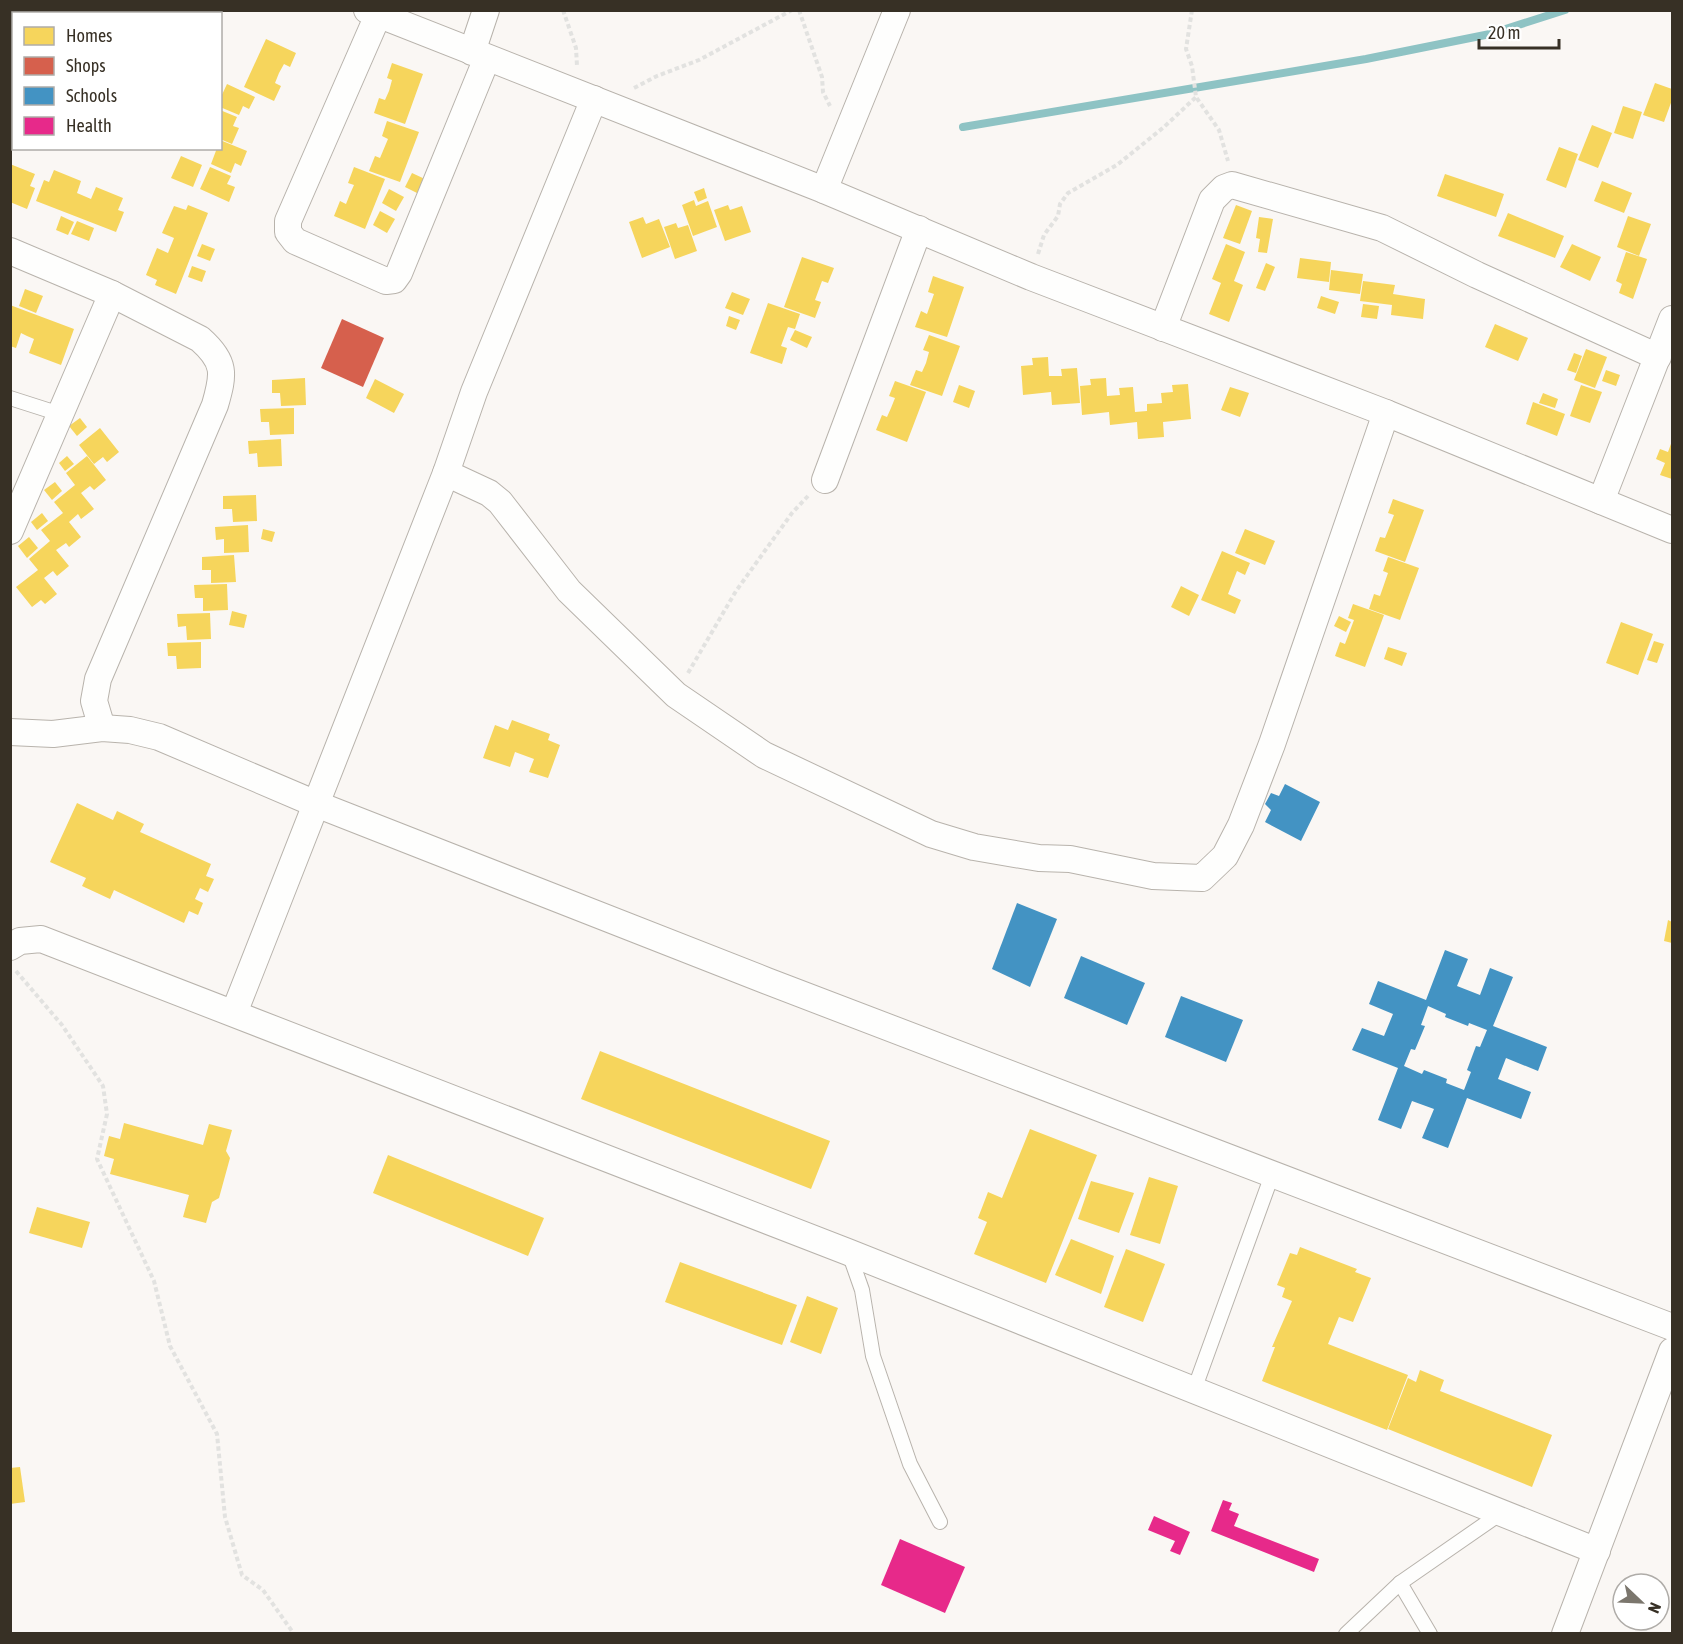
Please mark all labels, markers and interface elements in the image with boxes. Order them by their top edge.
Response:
legend [12,12,222,150]
scale bar [1479,12,1558,50]
text: 20 m [1488,22,1520,43]
text: Homes [66,25,112,46]
text: Shops [66,55,106,76]
text: Schools [66,85,117,106]
text: Health [66,115,112,136]
north arrow [1611,1572,1671,1632]
text: N [1645,1600,1665,1616]

